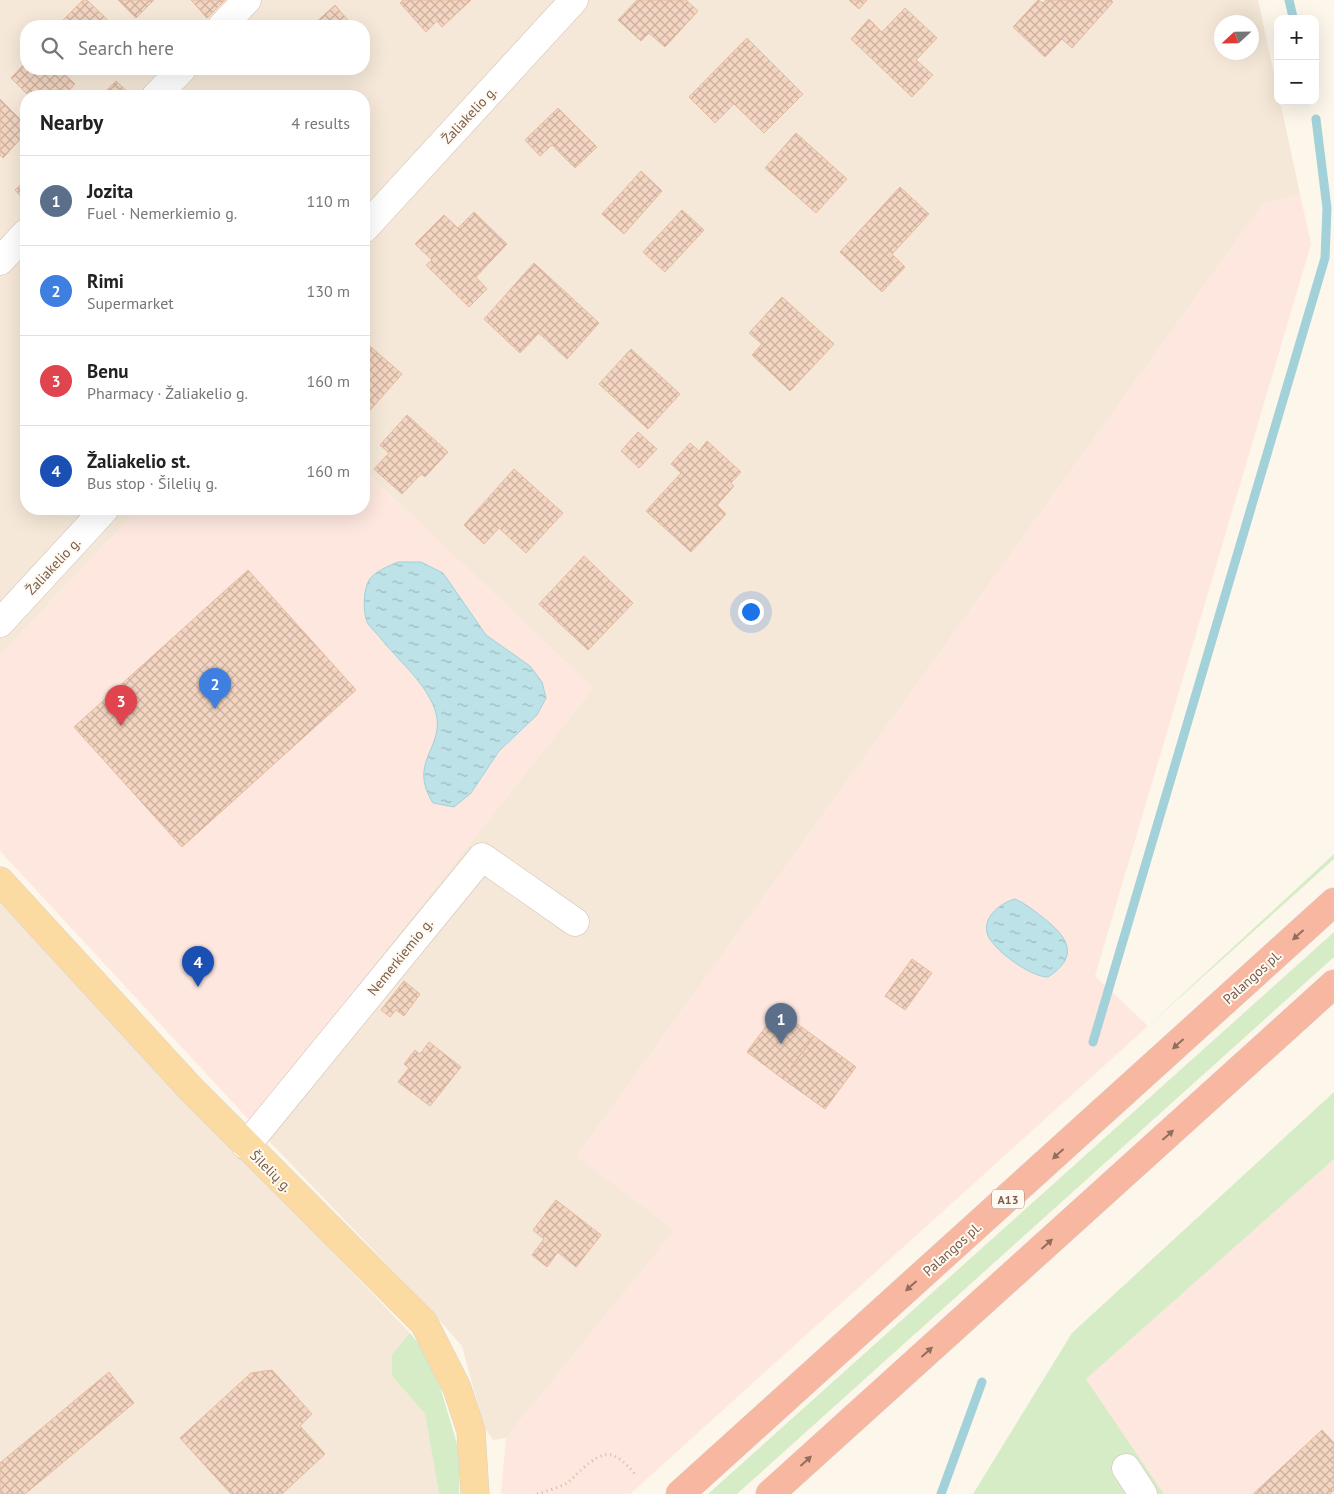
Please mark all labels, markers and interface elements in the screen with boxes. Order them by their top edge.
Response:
north arrow [1214,15,1259,60]
map controls [1274,15,1319,105]
button: + [1274,15,1319,60]
search box [20,20,370,75]
icon: search [38,34,66,62]
text: Search here [78,36,174,60]
button: − [1274,60,1319,105]
street label: Žaliakelio g. [438,82,500,148]
text: Nearby [40,109,103,136]
text: 4 results [291,113,350,133]
text: Jozita [87,179,133,203]
text: 1 [51,191,61,211]
text: 110 m [307,191,350,211]
text: Fuel · Nemerkiemio g. [87,203,237,223]
text: Rimi [87,269,124,293]
text: 2 [51,281,61,301]
text: 130 m [307,281,350,301]
text: Supermarket [87,293,174,313]
text: Benu [87,359,128,383]
text: 3 [51,371,61,391]
text: 160 m [307,371,350,391]
text: Pharmacy · Žaliakelio g. [87,383,248,403]
text: Žaliakelio st. [87,449,190,473]
text: 4 [51,461,61,481]
text: 160 m [307,461,350,481]
text: Bus stop · Šilelių g. [87,473,217,493]
street label: Žaliakelio g. [22,533,84,599]
your location [738,599,764,625]
pin: 2 [199,668,231,709]
pin: 3 [105,685,137,726]
street label: Nemerkiemio g. [363,915,437,999]
one-way arrow [1292,929,1304,941]
pin: 4 [182,946,214,987]
street label: Palangos pl. [1219,946,1285,1008]
pin: 1 [765,1003,797,1044]
one-way arrow [1172,1038,1184,1050]
one-way arrow [1161,1129,1173,1141]
street label: Šilelių g. [246,1146,296,1196]
one-way arrow [1051,1148,1064,1159]
road number: A13 [992,1190,1024,1208]
street label: Palangos pl. [919,1218,985,1280]
one-way arrow [1041,1238,1054,1249]
one-way arrow [905,1280,917,1292]
one-way arrow [920,1347,933,1358]
one-way arrow [799,1455,811,1467]

